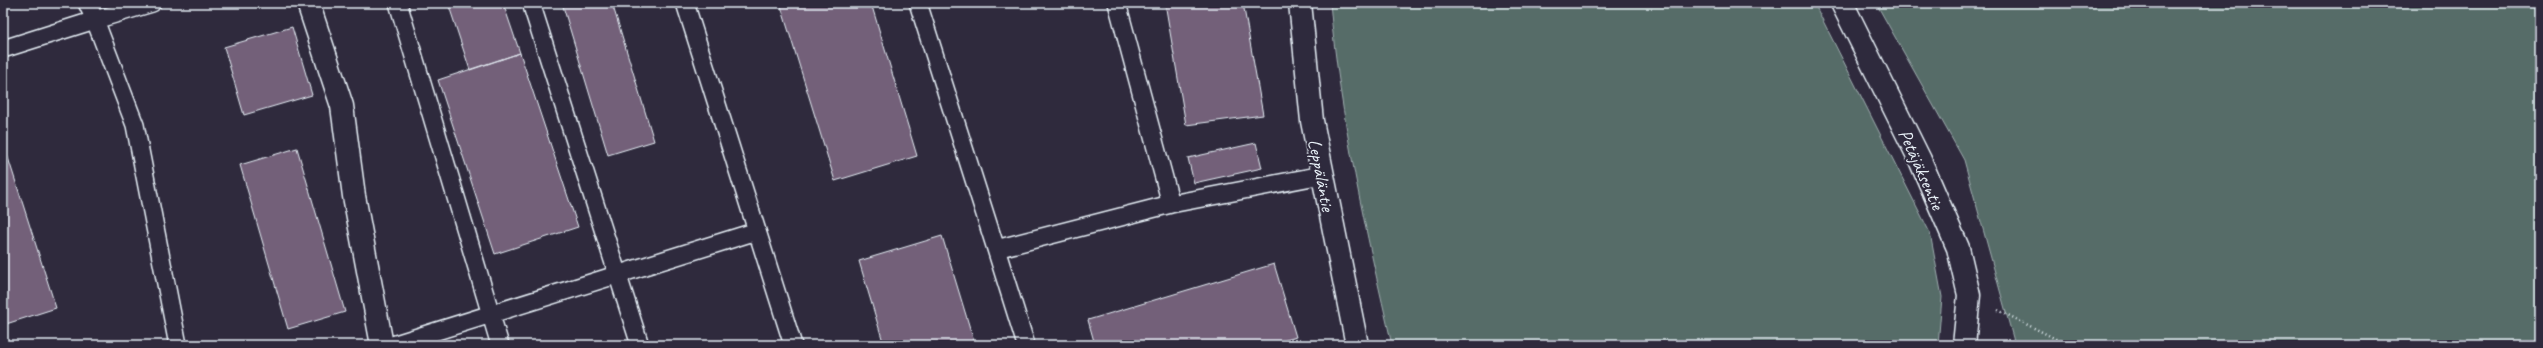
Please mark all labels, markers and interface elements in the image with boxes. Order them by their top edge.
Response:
street label: Petäjäksentie [1893,125,1950,215]
street label: Leppäläntie [1302,137,1340,215]

